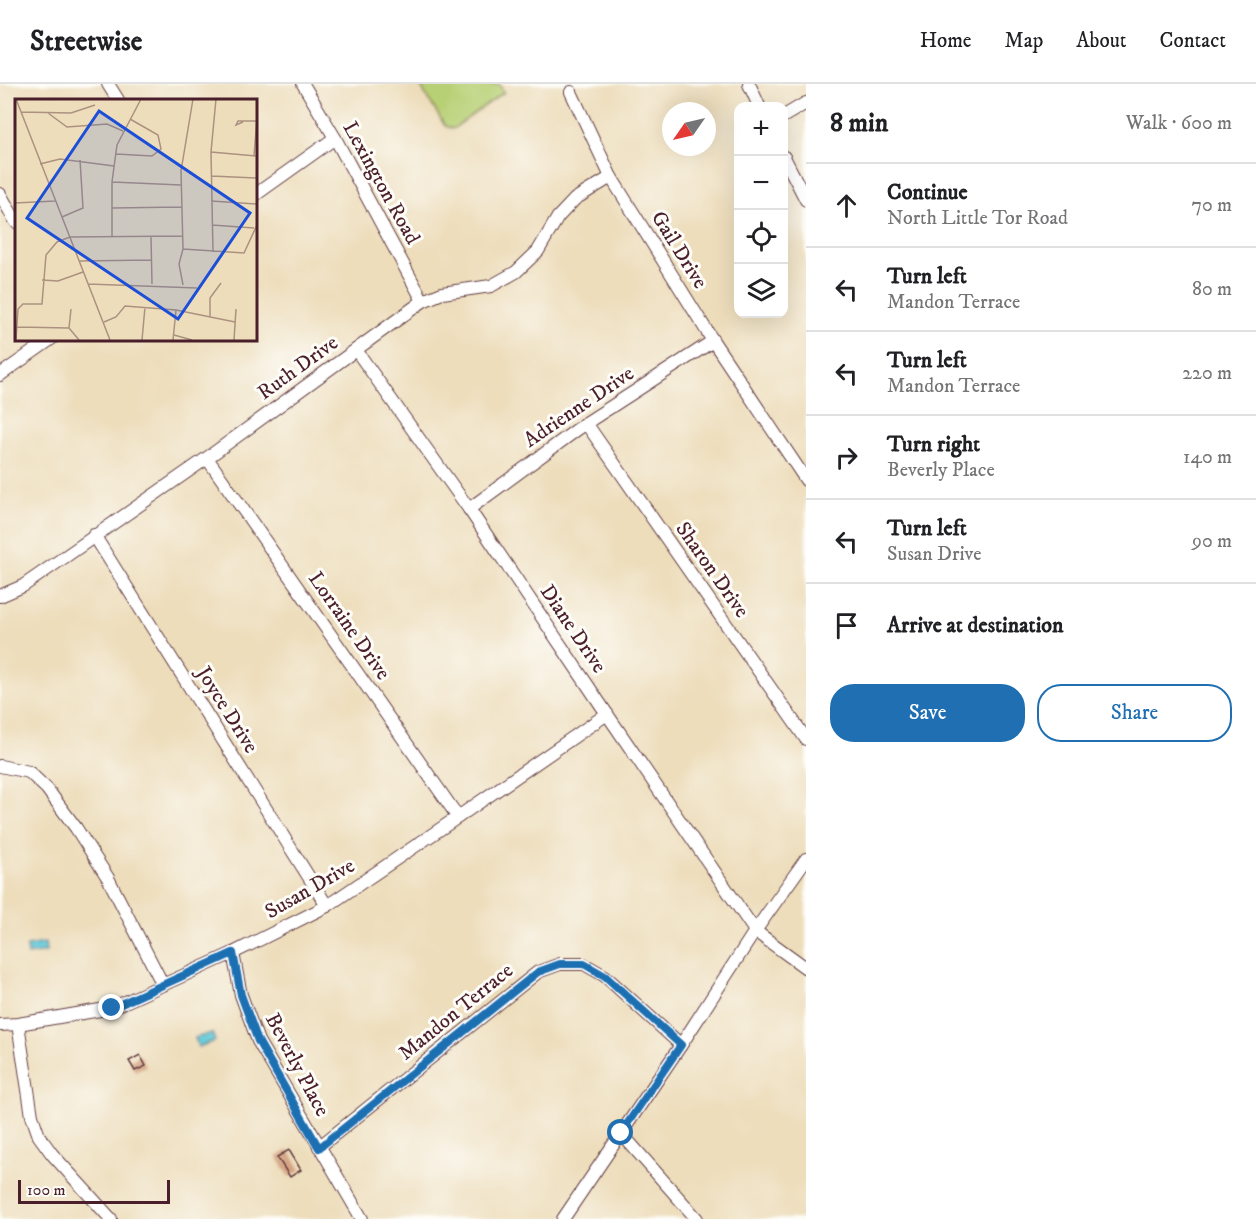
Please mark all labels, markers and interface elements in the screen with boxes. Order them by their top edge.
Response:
text: Streetwise [30,24,142,59]
text: Home [920,28,972,54]
text: Map [1005,28,1043,54]
text: About [1076,28,1127,54]
text: Contact [1160,28,1226,54]
inset map [15,99,256,340]
north arrow [662,102,716,156]
map controls [734,102,788,318]
button: + [734,102,788,156]
text: 8 min [830,107,888,140]
text: Walk · 600 m [1126,111,1232,136]
street label: Lexington Road [337,117,426,250]
button: − [734,156,788,210]
text: Continue [887,179,968,206]
icon: ahead [830,189,863,222]
text: 70 m [1191,193,1232,218]
street label: Gail Drive [645,206,713,294]
text: North Little Tor Road [887,206,1068,231]
button: locate [734,210,788,264]
text: Turn left [887,263,967,290]
button: layers [734,264,788,318]
icon: left [830,273,863,306]
text: 80 m [1192,277,1232,302]
text: Mandon Terrace [887,290,1020,315]
street label: Ruth Drive [253,330,344,406]
text: Turn left [887,347,967,374]
icon: left [830,357,863,390]
street label: Adrienne Drive [519,360,639,453]
text: 220 m [1182,361,1232,386]
text: Mandon Terrace [887,374,1020,399]
text: Turn right [887,431,980,458]
icon: right [830,441,863,474]
text: 140 m [1183,445,1232,470]
text: Beverly Place [887,458,995,483]
text: Turn left [887,515,967,542]
street label: Sharon Drive [669,517,755,623]
icon: left [830,525,863,558]
text: 90 m [1192,529,1232,554]
text: Susan Drive [887,542,982,567]
street label: Lorraine Drive [302,567,396,685]
street label: Diane Drive [534,580,612,678]
icon: arrive [830,609,863,642]
text: Arrive at destination [887,612,1064,639]
street label: Joyce Drive [189,660,264,758]
button: Save [830,684,1025,742]
button: Share [1037,684,1232,742]
street label: Susan Drive [260,853,360,925]
street label: Mandon Terrace [393,958,519,1066]
route end [98,994,124,1020]
street label: Beverly Place [259,1009,335,1121]
route start [607,1119,633,1145]
scale bar [18,1177,170,1204]
text: 100 m [27,1180,66,1200]

